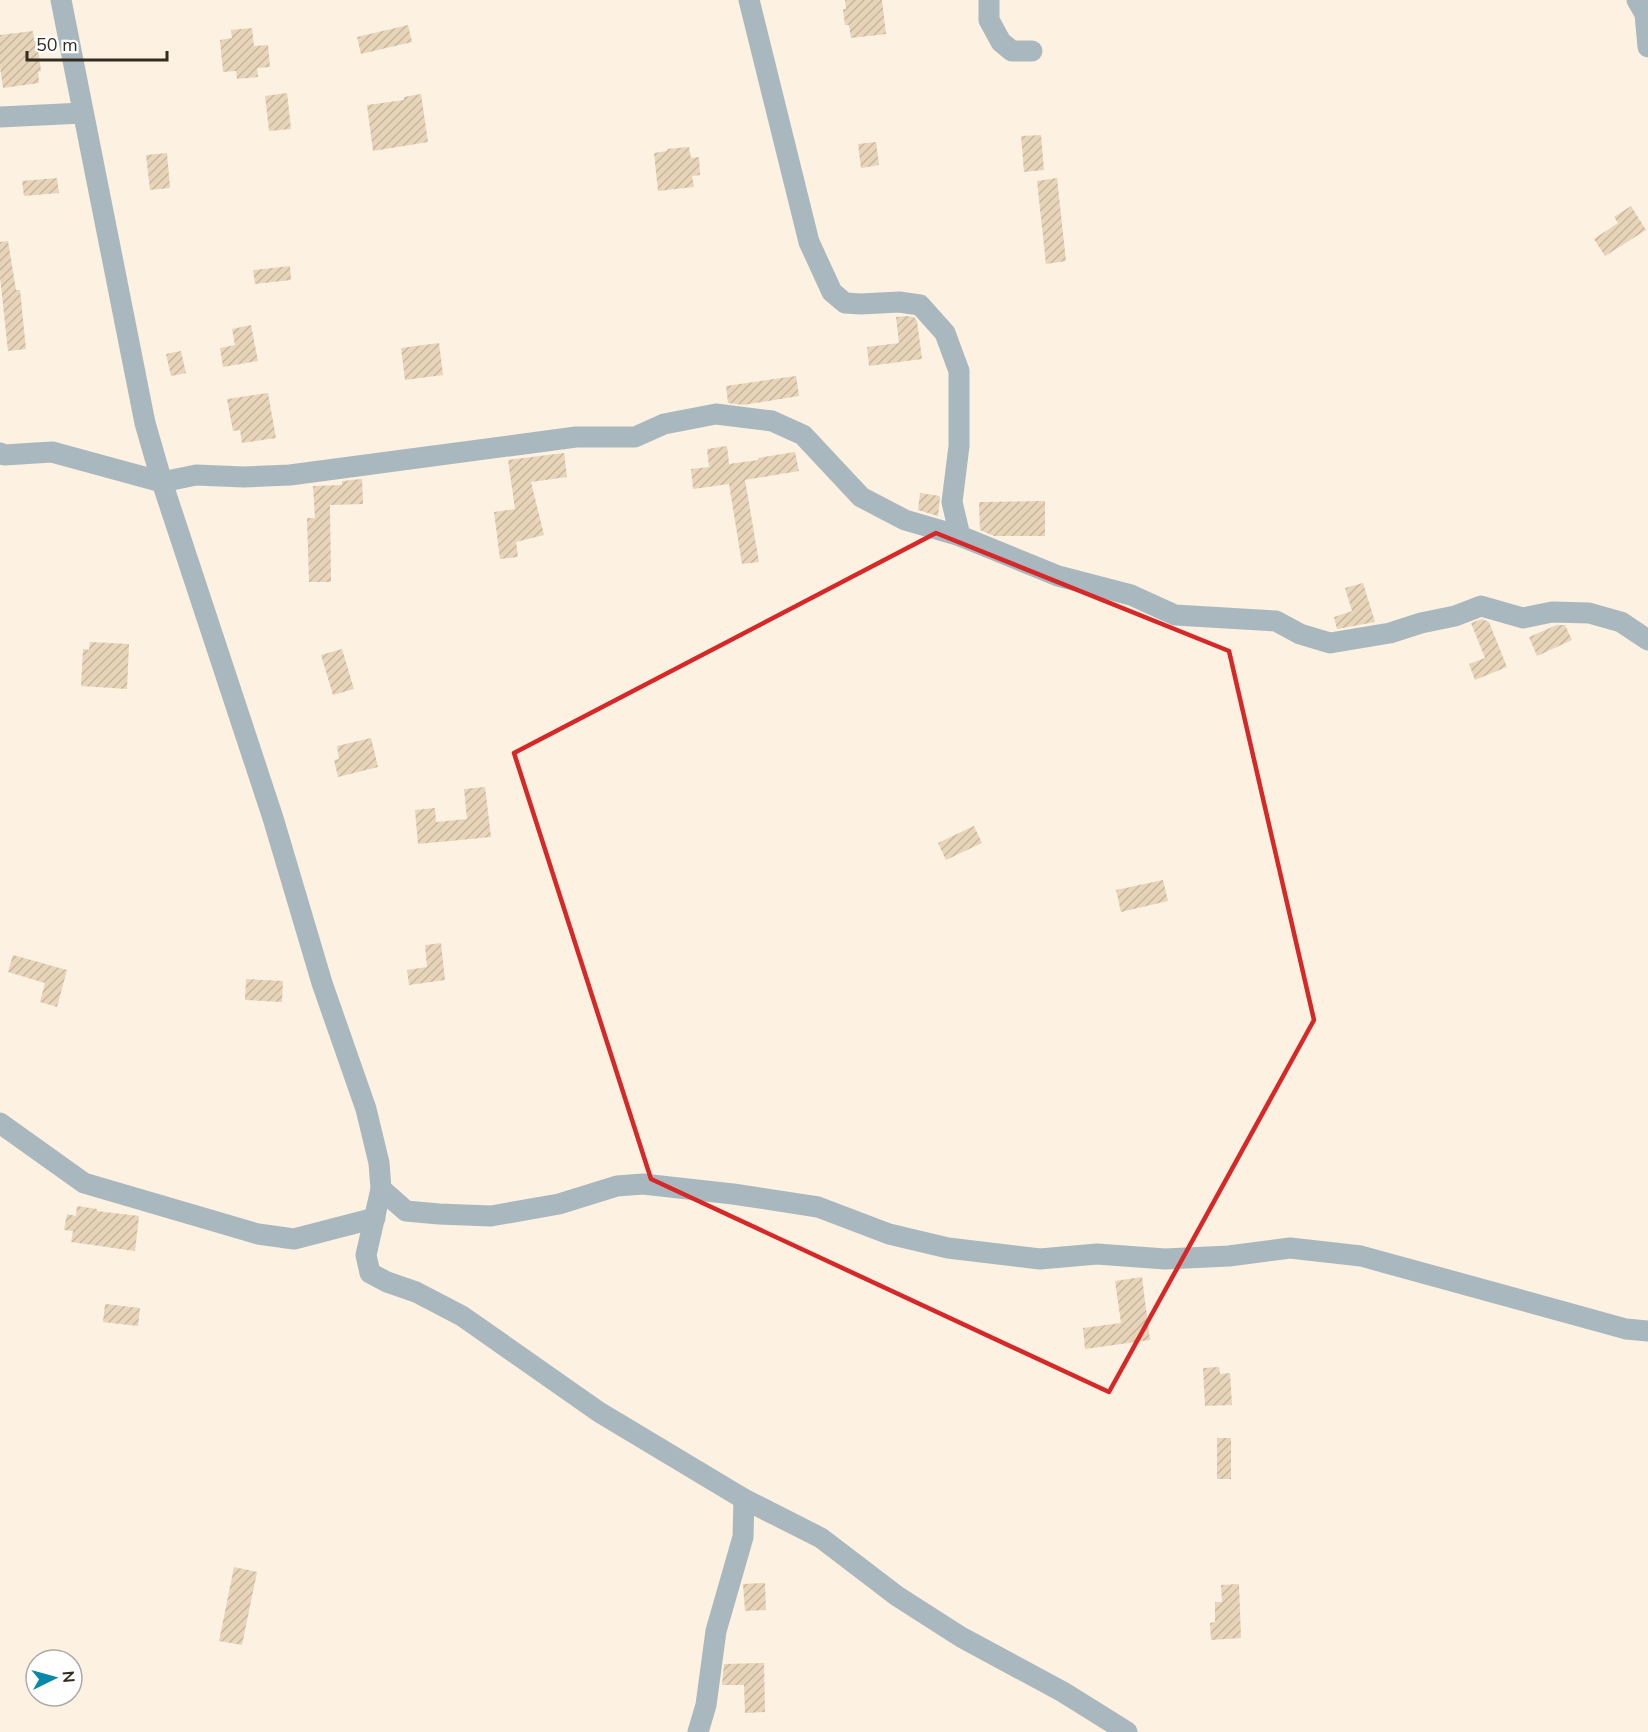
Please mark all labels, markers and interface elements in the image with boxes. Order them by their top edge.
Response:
scale bar [27,24,166,62]
text: 50 m [36,33,78,57]
north arrow [24,1648,84,1708]
text: N [56,1670,79,1684]

